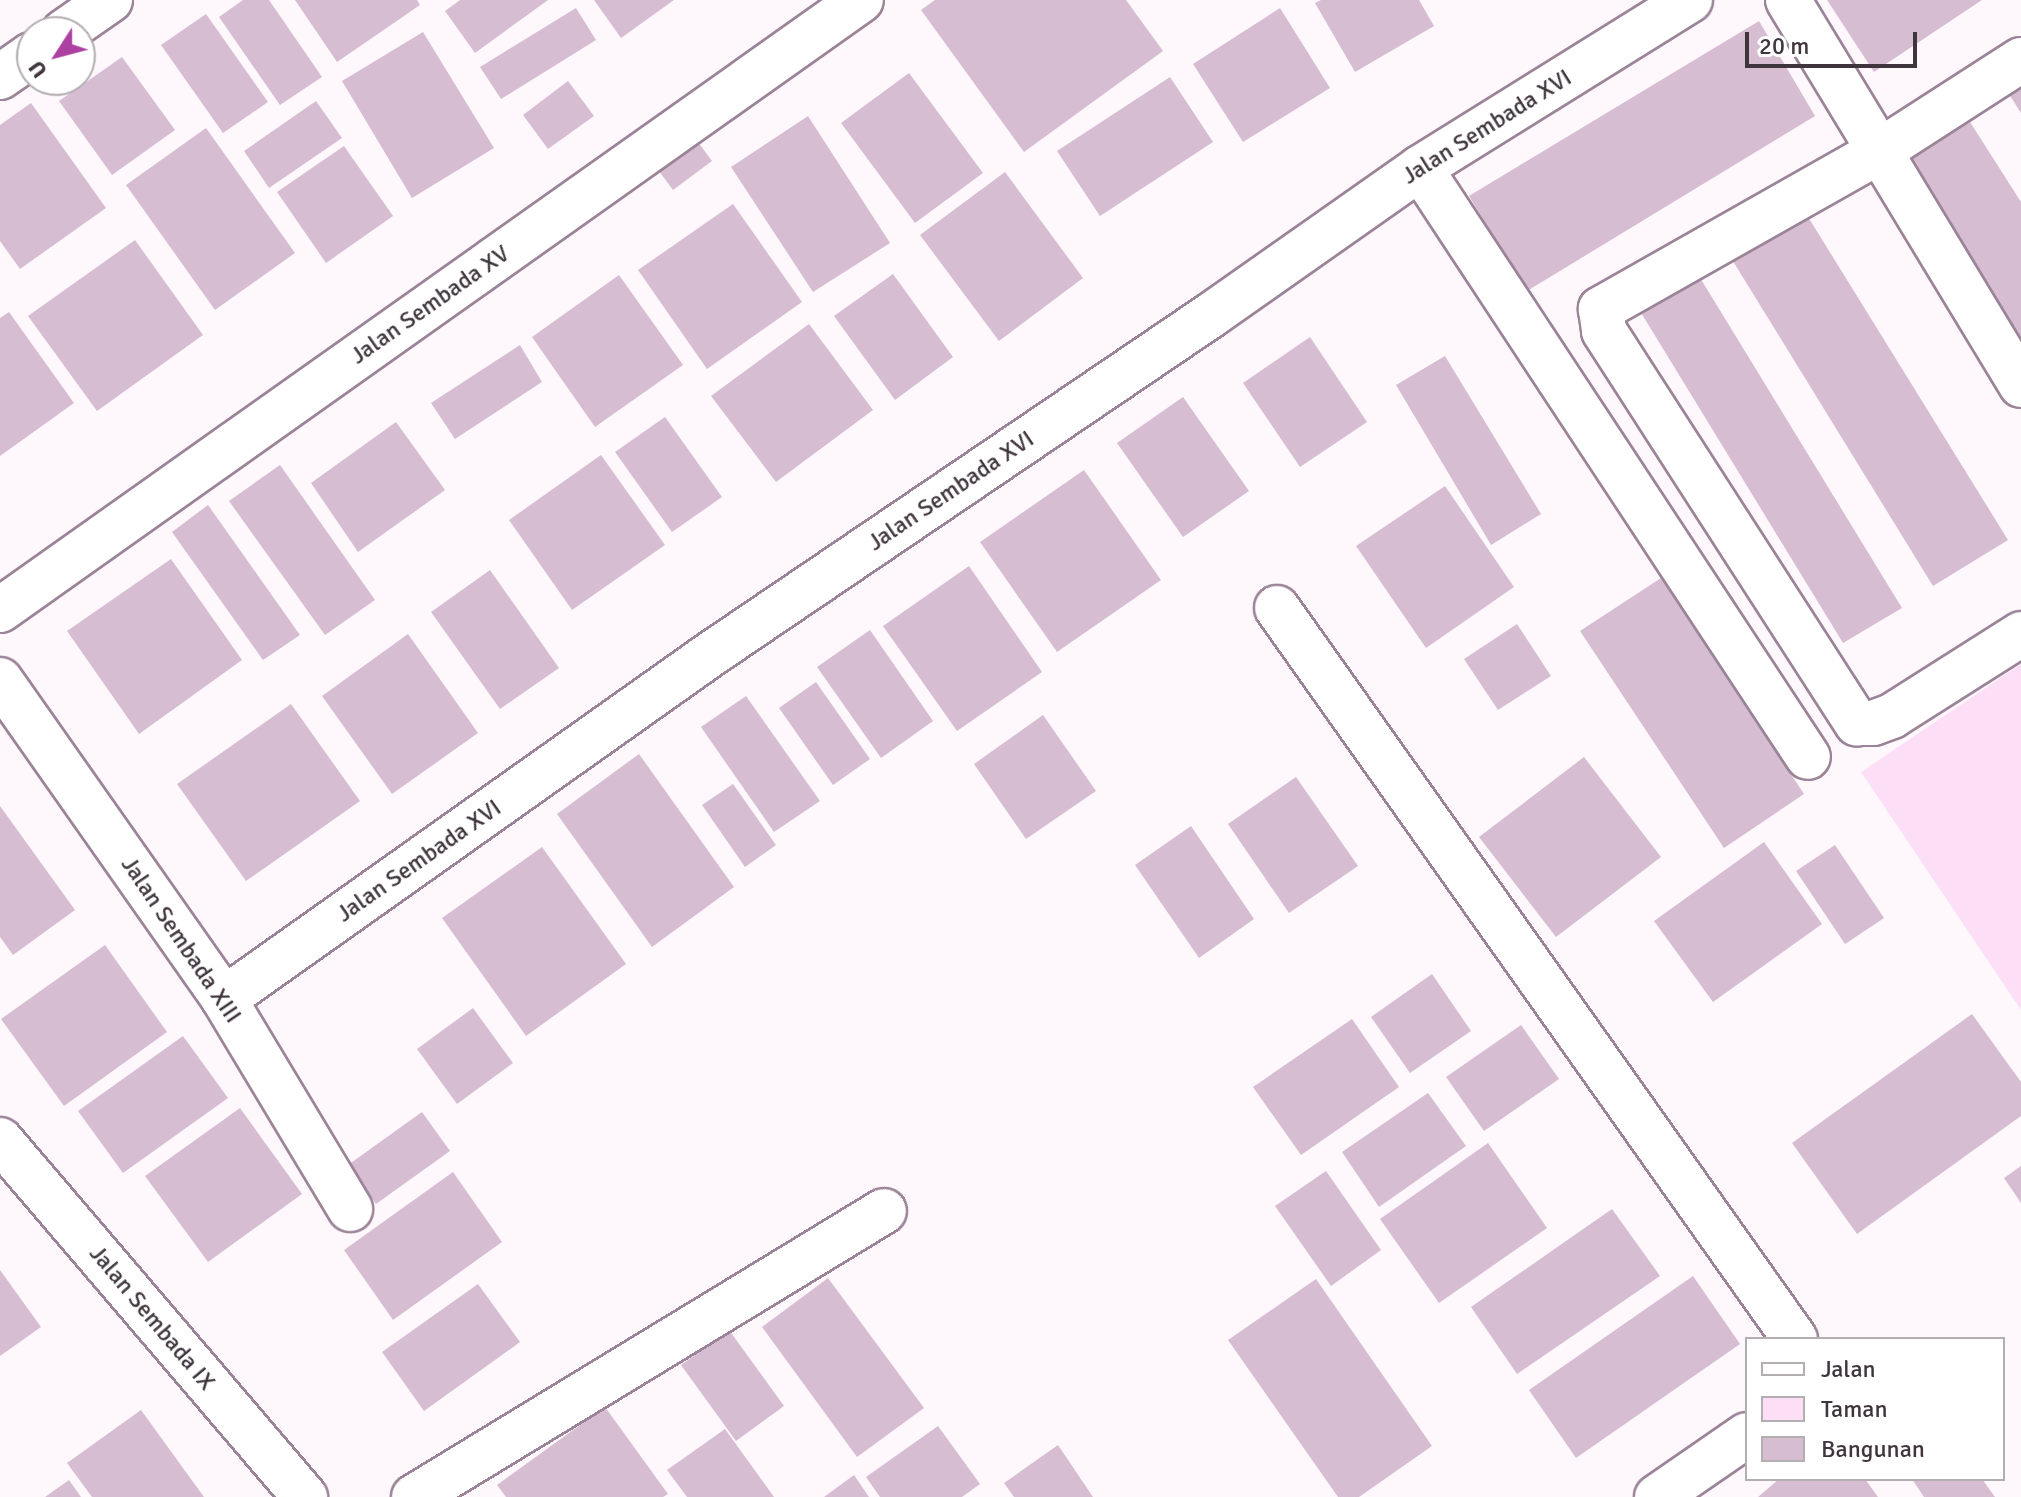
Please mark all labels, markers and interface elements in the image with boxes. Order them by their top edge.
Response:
north arrow [16,16,96,96]
scale bar [1749,16,1921,66]
text: 20 m [1759,31,1809,61]
text: U [23,55,53,83]
street label: Jalan Sembada XVI [1397,63,1577,191]
street label: Jalan Sembada XV [345,240,515,370]
street label: Jalan Sembada XVI [862,425,1040,557]
street label: Jalan Sembada XVI [331,794,507,928]
street label: Jalan Sembada XIII [115,851,247,1029]
street label: Jalan Sembada IX [83,1240,221,1396]
legend [1745,1337,2005,1481]
text: Jalan [1821,1354,1876,1384]
text: Taman [1821,1394,1888,1424]
text: Bangunan [1821,1434,1925,1464]

